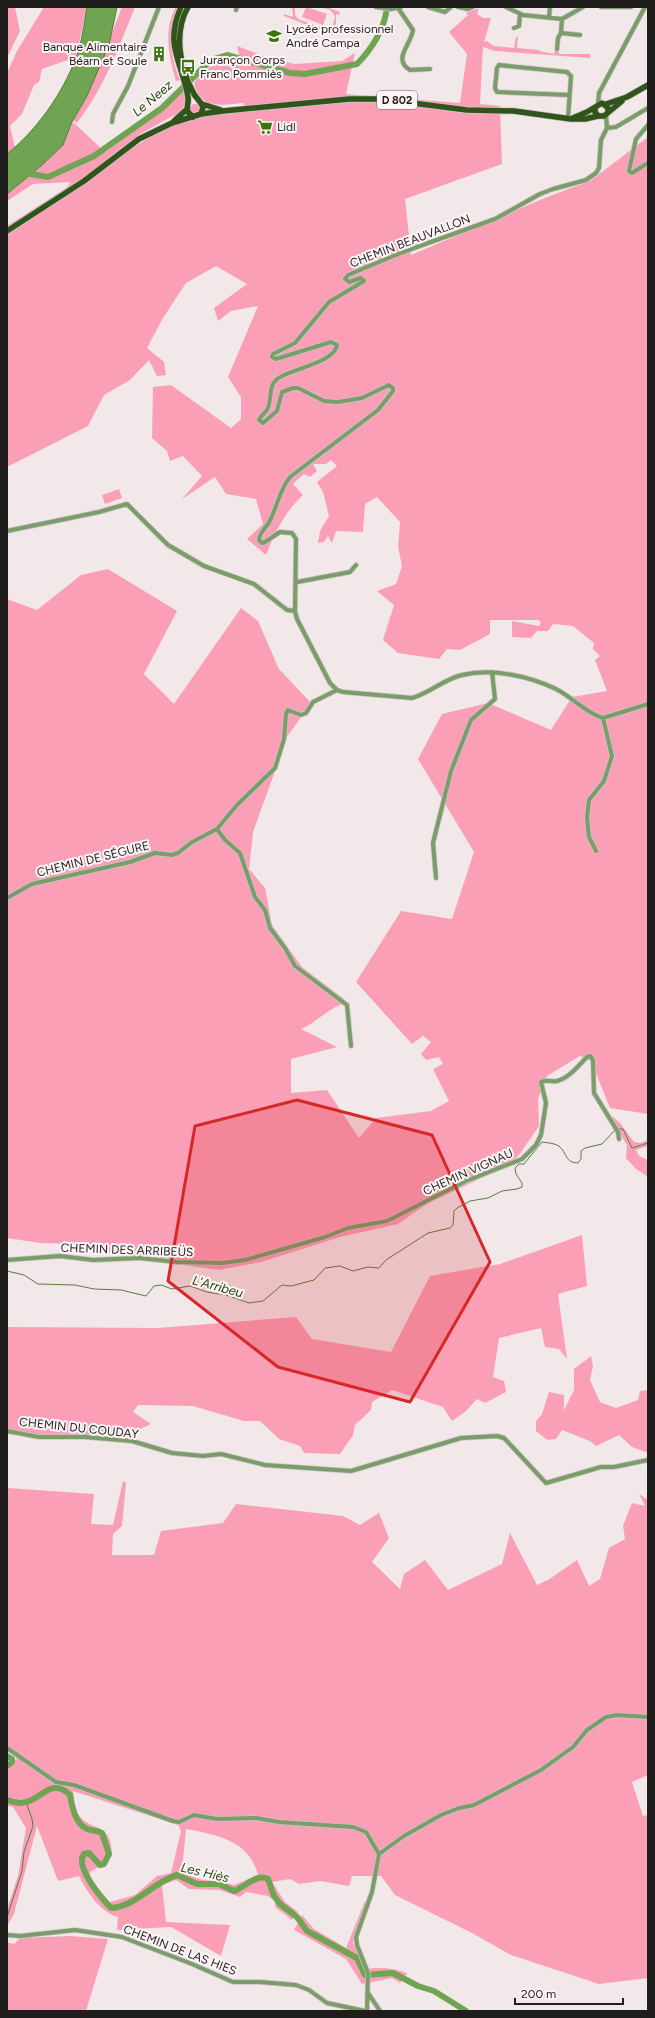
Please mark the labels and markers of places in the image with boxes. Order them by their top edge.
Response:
place label: Lycée professionnel André Campa [286,22,393,50]
school or university icon: Lycée professionnel André Campa [265,27,283,45]
place label: Banque Alimentaire Béarn et Soule [43,40,147,68]
building icon: Banque Alimentaire Béarn et Soule [150,45,168,63]
place label: Jurançon Corps Franc Pommiès [200,53,286,81]
bus stop icon: Jurançon Corps Franc Pommiès [179,58,197,76]
supermarket icon: Lidl [256,118,274,136]
place label: Lidl [277,120,296,134]

